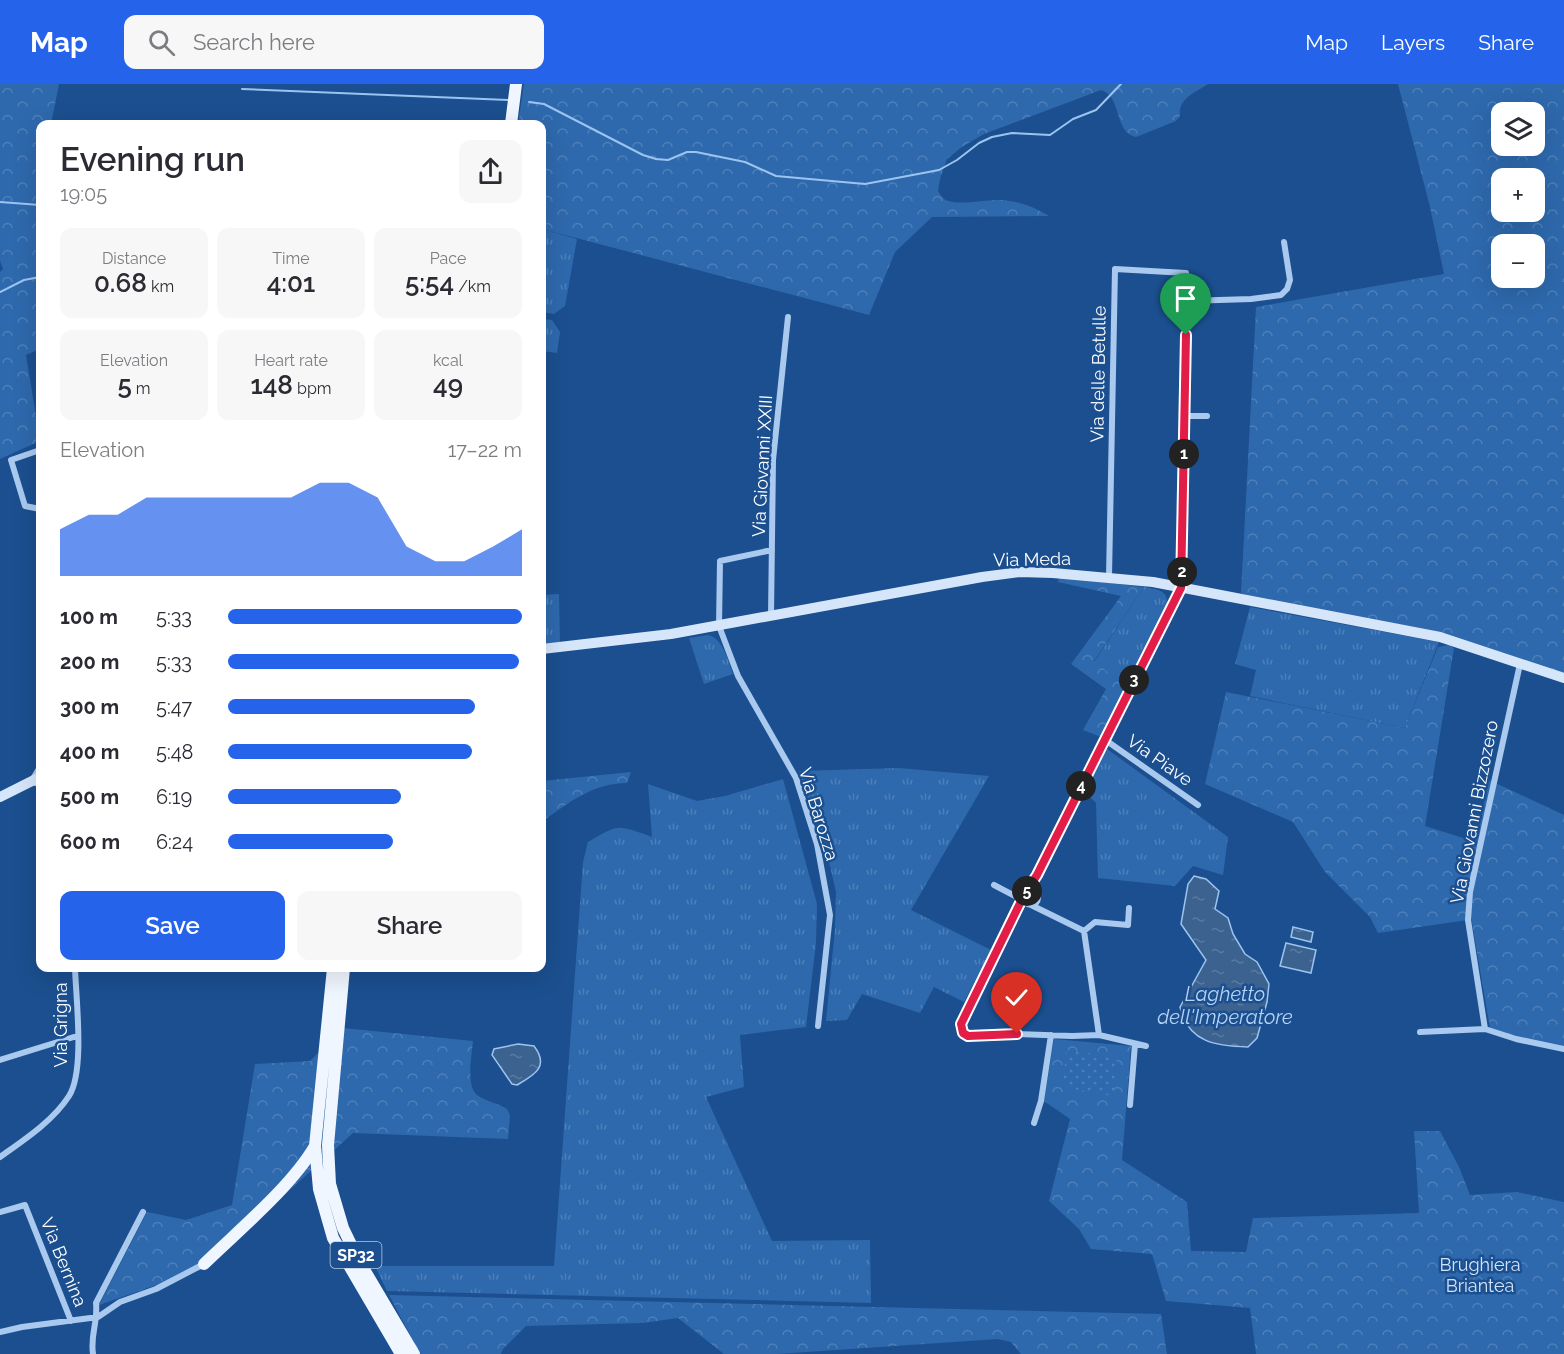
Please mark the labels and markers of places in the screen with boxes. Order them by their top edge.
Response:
pin [1160,273,1211,335]
pin: 1 [1169,439,1199,469]
pin: 2 [1167,557,1197,587]
pin: 3 [1119,665,1149,695]
pin: 4 [1066,771,1096,801]
pin: 5 [1012,876,1042,906]
pin [991,972,1042,1034]

